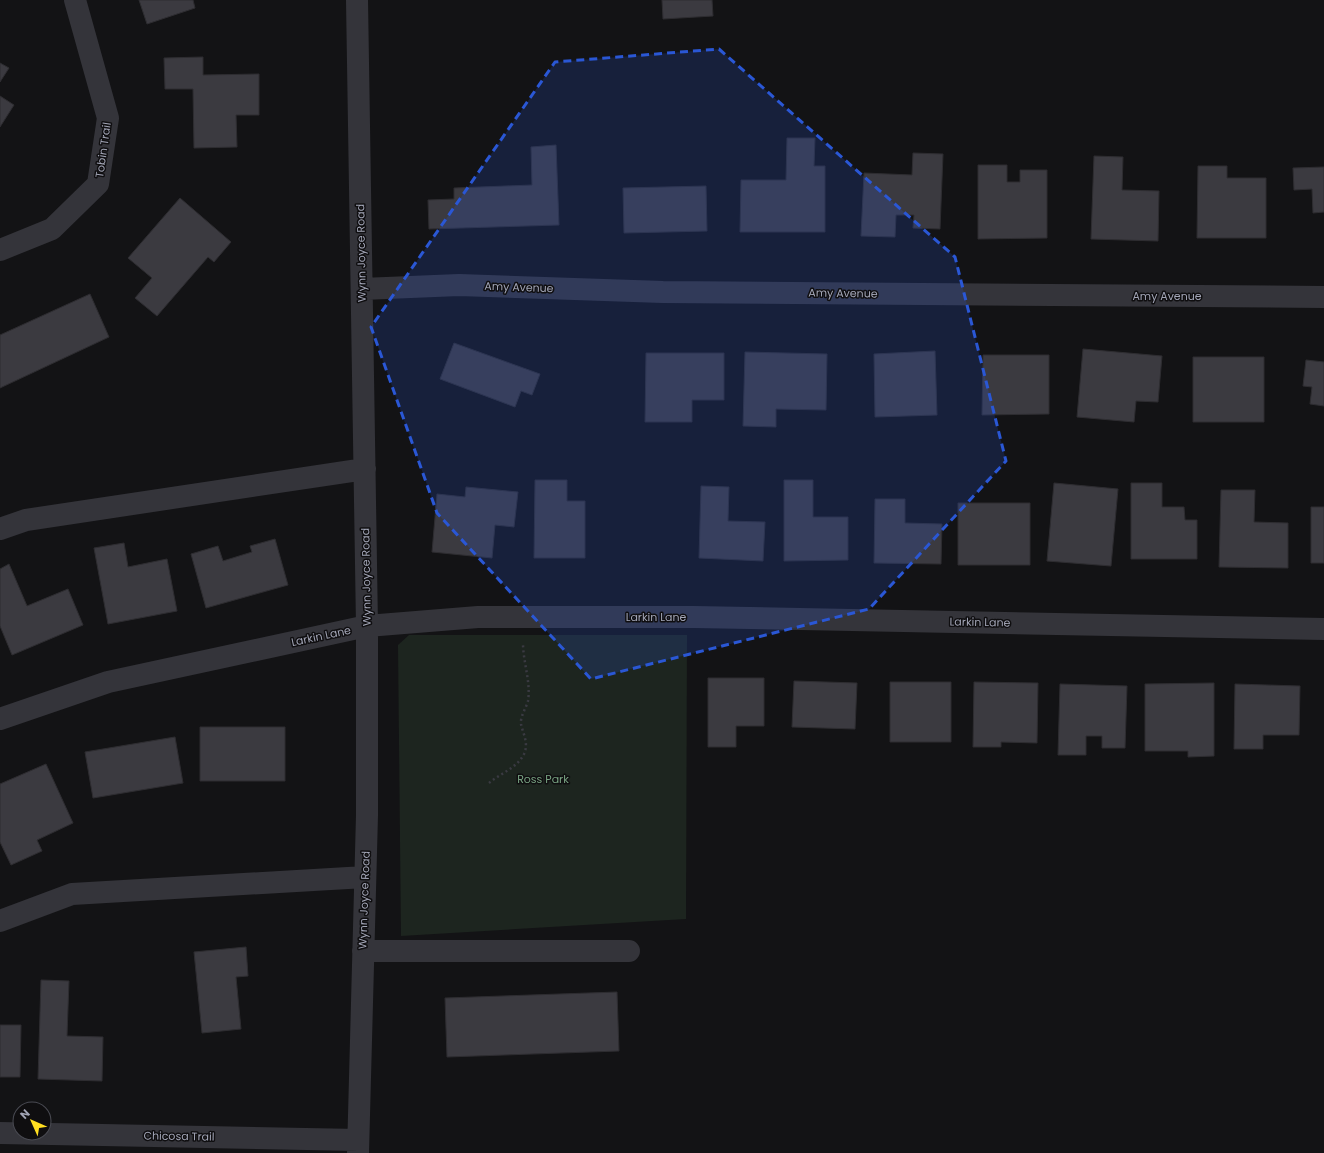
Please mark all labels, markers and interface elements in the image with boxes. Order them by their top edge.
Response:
street label: Tobin Trail [91,121,115,179]
street label: Wynn Joyce Road [352,204,370,302]
street label: Amy Avenue [484,278,554,296]
street label: Amy Avenue [808,284,878,302]
street label: Amy Avenue [1132,288,1202,304]
street label: Wynn Joyce Road [357,528,375,626]
street label: Larkin Lane [626,609,687,625]
street label: Larkin Lane [950,613,1011,631]
street label: Larkin Lane [290,622,353,650]
park label: Ross Park [517,771,569,787]
street label: Wynn Joyce Road [354,851,374,949]
north arrow [12,1101,52,1141]
text: N [16,1105,34,1123]
street label: Chicosa Trail [143,1127,215,1145]

